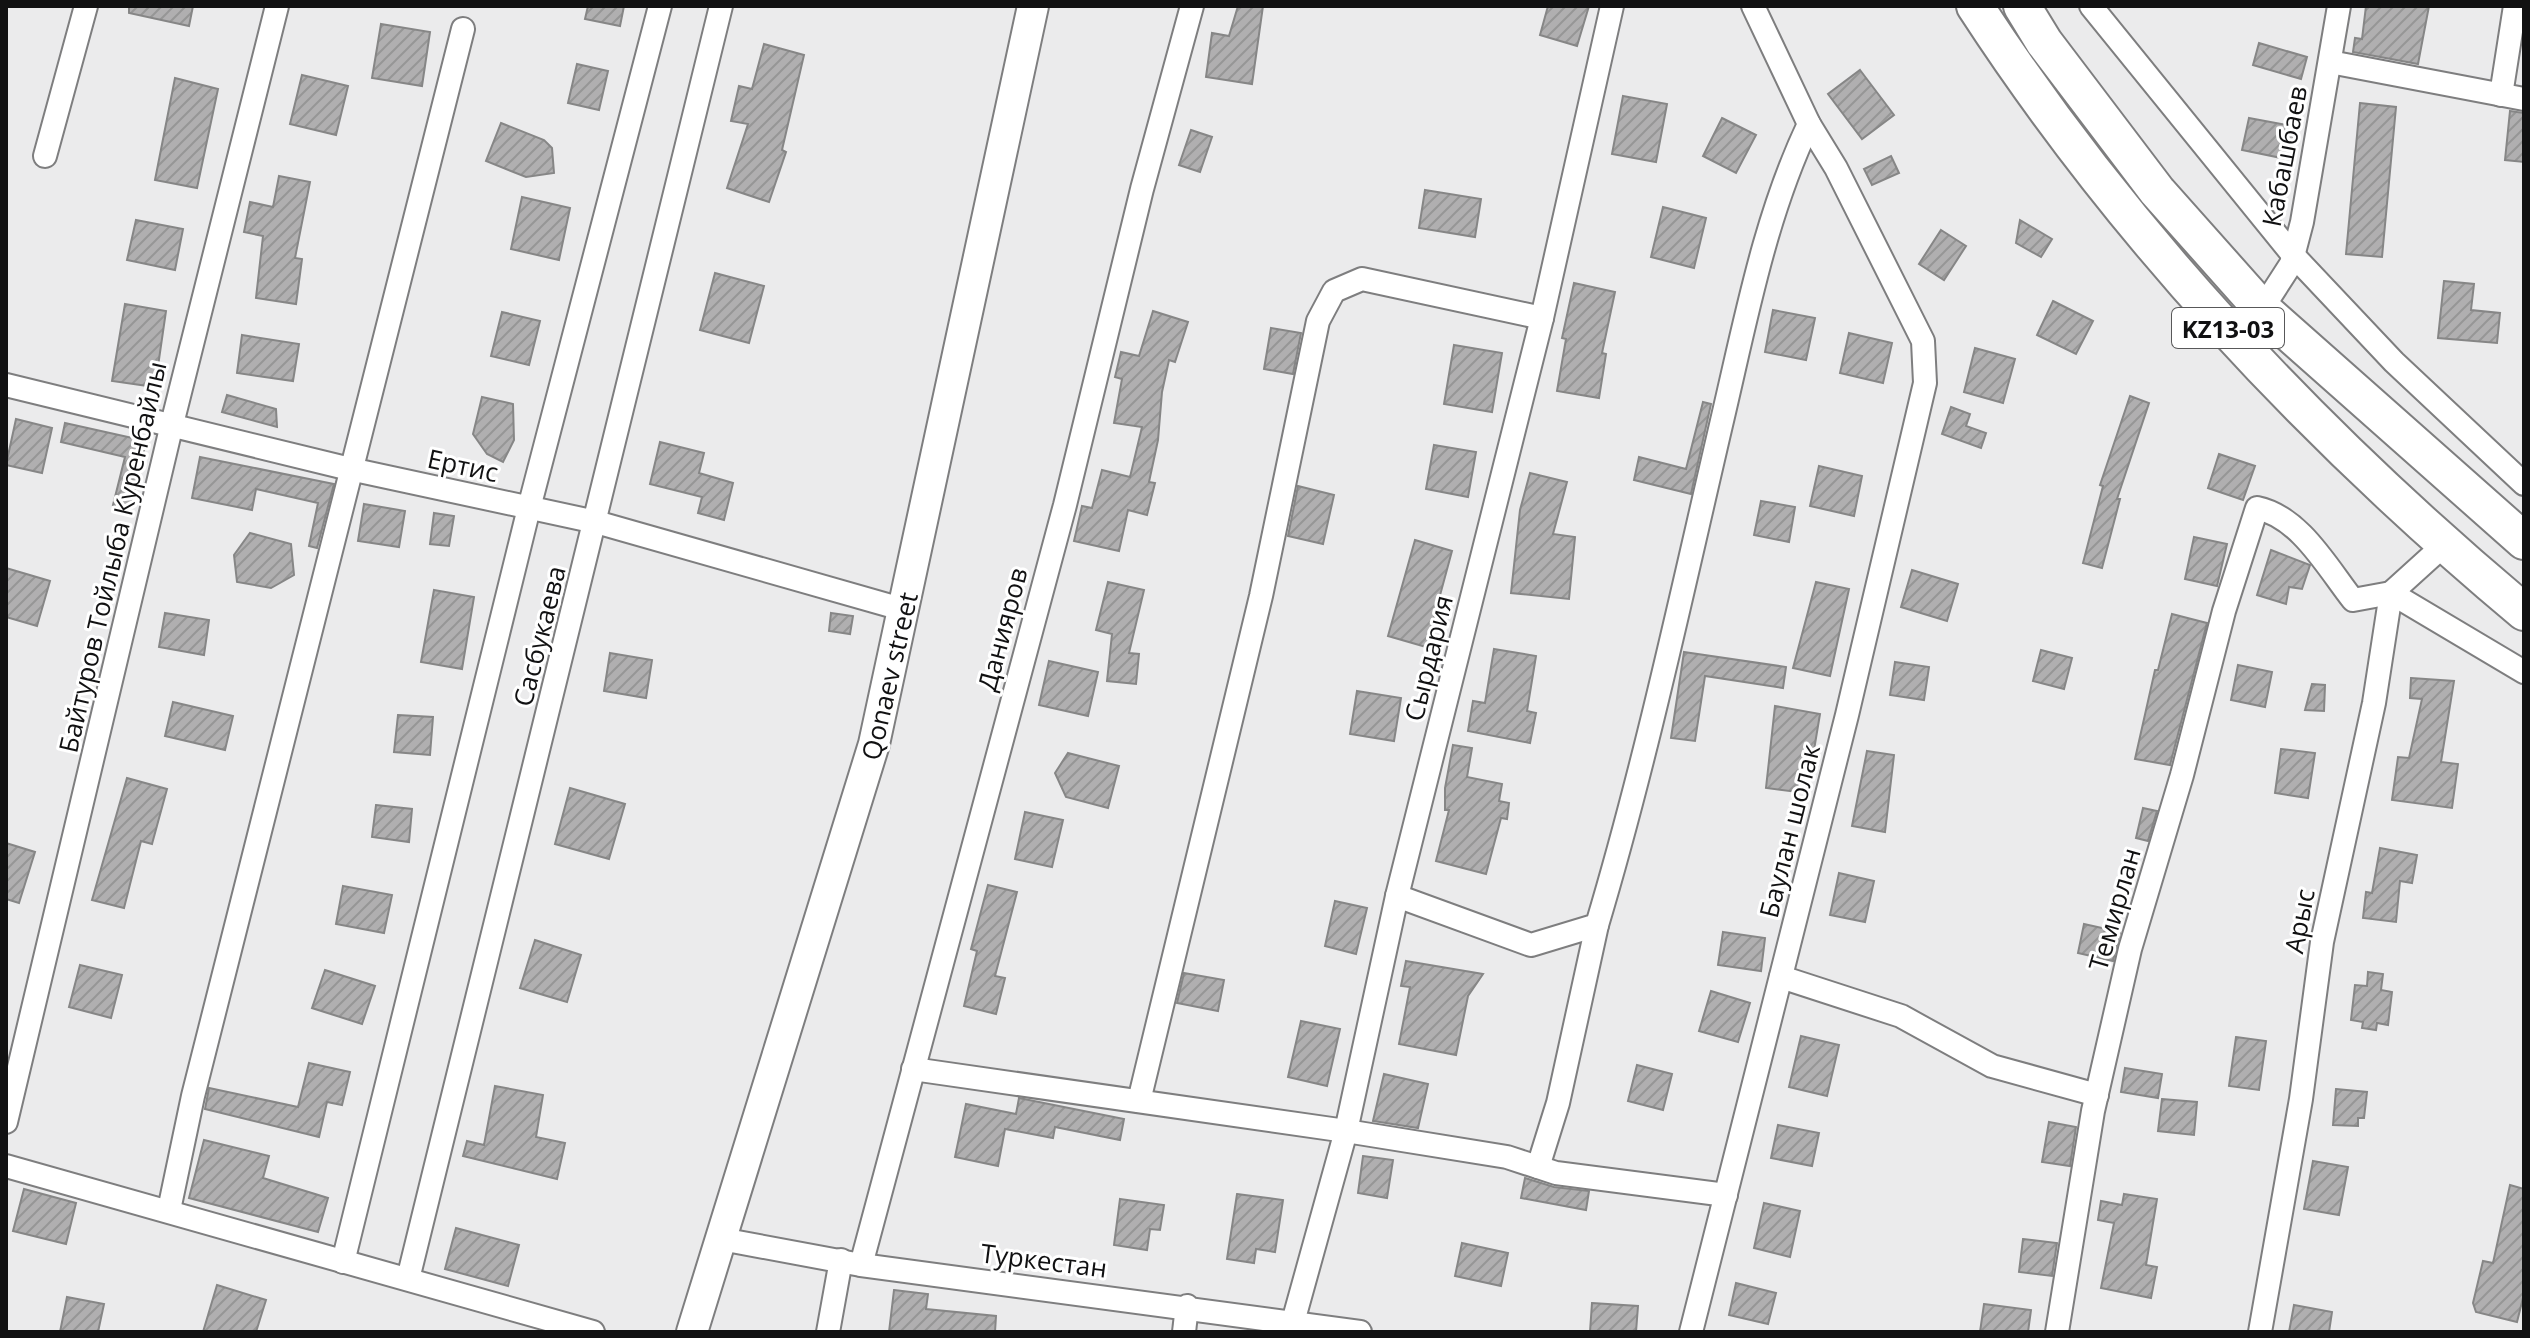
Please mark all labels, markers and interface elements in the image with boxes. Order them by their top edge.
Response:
street label: Кабашбаев [2253,82,2315,230]
road number: KZ13-03 [2172,308,2284,348]
street label: Байтуров Тойлыба Куренбайлы [49,358,175,756]
street label: Ертис [424,440,502,490]
street label: Сасбукаева [504,562,574,710]
street label: Данияров [968,563,1036,695]
street label: Qonaev street [852,588,926,764]
street label: Сырдария [1395,591,1461,725]
street label: Баулан шолак [1750,740,1828,921]
street label: Темирлан [2079,843,2149,975]
street label: Арыс [2275,886,2323,956]
street label: Туркестан [979,1234,1109,1286]

